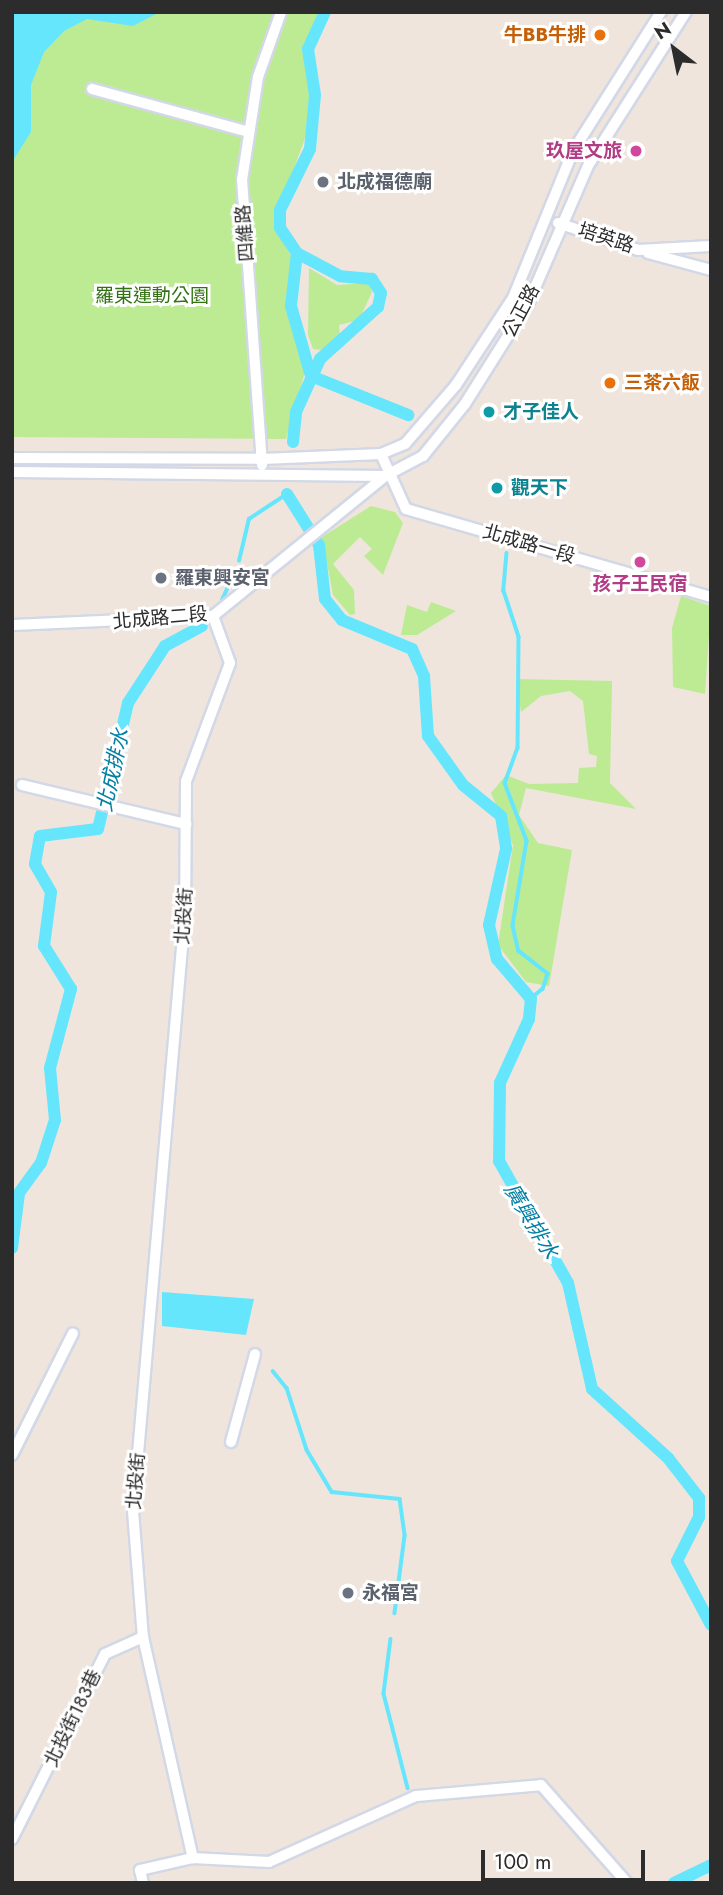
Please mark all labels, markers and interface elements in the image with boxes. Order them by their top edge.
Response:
north arrow [639,14,709,84]
text: N [649,15,676,46]
place label: 牛BB牛排 [504,24,586,46]
marker: 牛BB牛排 [592,27,608,43]
place label: 玖屋文旅 [546,140,622,162]
marker: 玖屋文旅 [628,143,644,159]
place label: 北成福德廟 [337,171,432,193]
marker: 北成福德廟 [315,174,331,190]
street label: 四維路 [232,204,258,262]
street label: 培英路 [575,218,637,258]
street label: 公正路 [498,280,544,342]
park label: 羅東運動公園 [95,285,209,307]
place label: 三茶六飯 [624,372,700,394]
marker: 三茶六飯 [602,375,618,391]
place label: 才子佳人 [503,401,579,423]
marker: 才子佳人 [481,404,497,420]
place label: 觀天下 [511,477,568,499]
marker: 觀天下 [489,480,505,496]
street label: 北成路一段 [480,520,578,568]
marker: 孩子王民宿 [632,554,648,570]
place label: 羅東興安宮 [175,567,270,589]
marker: 羅東興安宮 [153,570,169,586]
place label: 孩子王民宿 [593,573,687,595]
street label: 北成路二段 [112,603,208,633]
water label: 北成排水 [92,726,134,814]
street label: 北投街 [171,887,197,945]
water label: 廣興排水 [499,1179,563,1263]
street label: 北投街 [122,1452,150,1510]
place label: 永福宮 [362,1582,419,1604]
marker: 永福宮 [340,1585,356,1601]
street label: 北投街183巷 [40,1666,106,1770]
scale bar [485,1836,650,1880]
text: 100 m [494,1847,551,1877]

